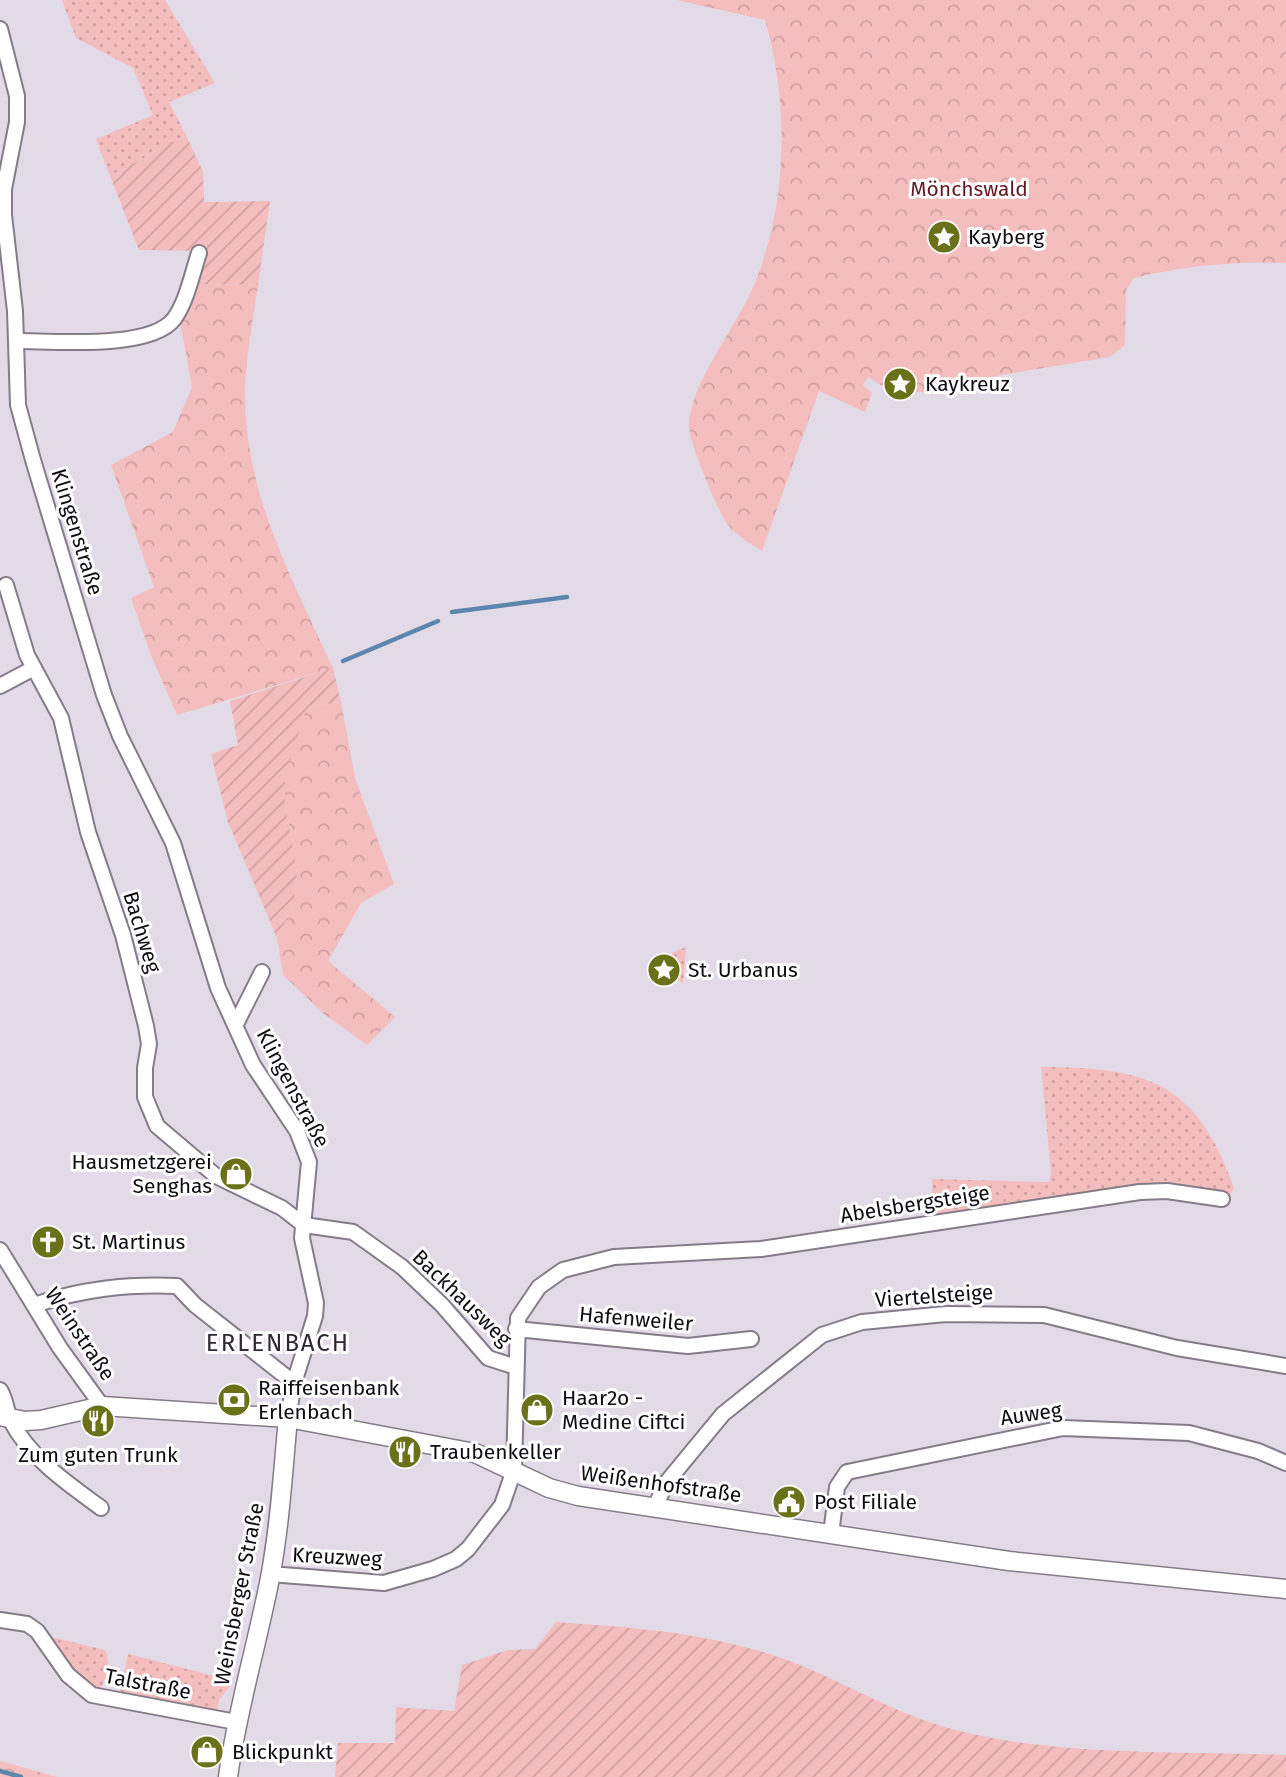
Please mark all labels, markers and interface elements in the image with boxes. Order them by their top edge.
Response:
park label: Mönchswald [910,176,1028,202]
place icon: Kayberg [925,218,963,256]
place label: Kayberg [968,224,1044,250]
place icon: Kaykreuz [881,365,919,403]
place label: Kaykreuz [925,371,1010,397]
street label: Klingenstraße [45,465,109,599]
street label: Bachweg [117,888,167,976]
place icon: St. Urbanus [645,951,683,989]
place label: St. Urbanus [688,957,798,983]
street label: Klingenstraße [251,1024,335,1152]
place label: Hausmetzgerei Senghas [71,1149,212,1199]
shop icon: Hausmetzgerei Senghas [217,1155,255,1193]
street label: Abelsbergsteige [838,1179,992,1229]
church icon: St. Martinus [29,1223,67,1261]
place label: St. Martinus [72,1229,186,1255]
street label: Backhausweg [407,1244,517,1352]
street label: Viertelsteige [874,1279,994,1313]
street label: Weinstraße [39,1282,121,1386]
street label: Hafenweiler [578,1301,694,1337]
district label: ERLENBACH [206,1329,350,1357]
place label: Raiffeisenbank Erlenbach [258,1375,400,1425]
bank icon: Raiffeisenbank Erlenbach [215,1381,253,1419]
place label: Haar2o - Medine Ciftci [562,1385,686,1435]
shop icon: Haar2o - Medine Ciftci [518,1391,556,1429]
street label: Auweg [999,1397,1063,1431]
restaurant icon: Zum guten Trunk [79,1402,117,1440]
restaurant icon: Traubenkeller [386,1433,424,1471]
place label: Traubenkeller [430,1439,561,1465]
place label: Zum guten Trunk [18,1442,178,1468]
street label: Weißenhofstraße [579,1460,743,1508]
public building icon: Post Filiale [770,1483,808,1521]
place label: Post Filiale [814,1489,917,1515]
street label: Weinsberger Straße [209,1500,269,1688]
street label: Kreuzweg [291,1542,383,1572]
street label: Talstraße [103,1663,193,1705]
shop icon: Blickpunkt [188,1733,226,1771]
place label: Blickpunkt [232,1739,333,1765]

